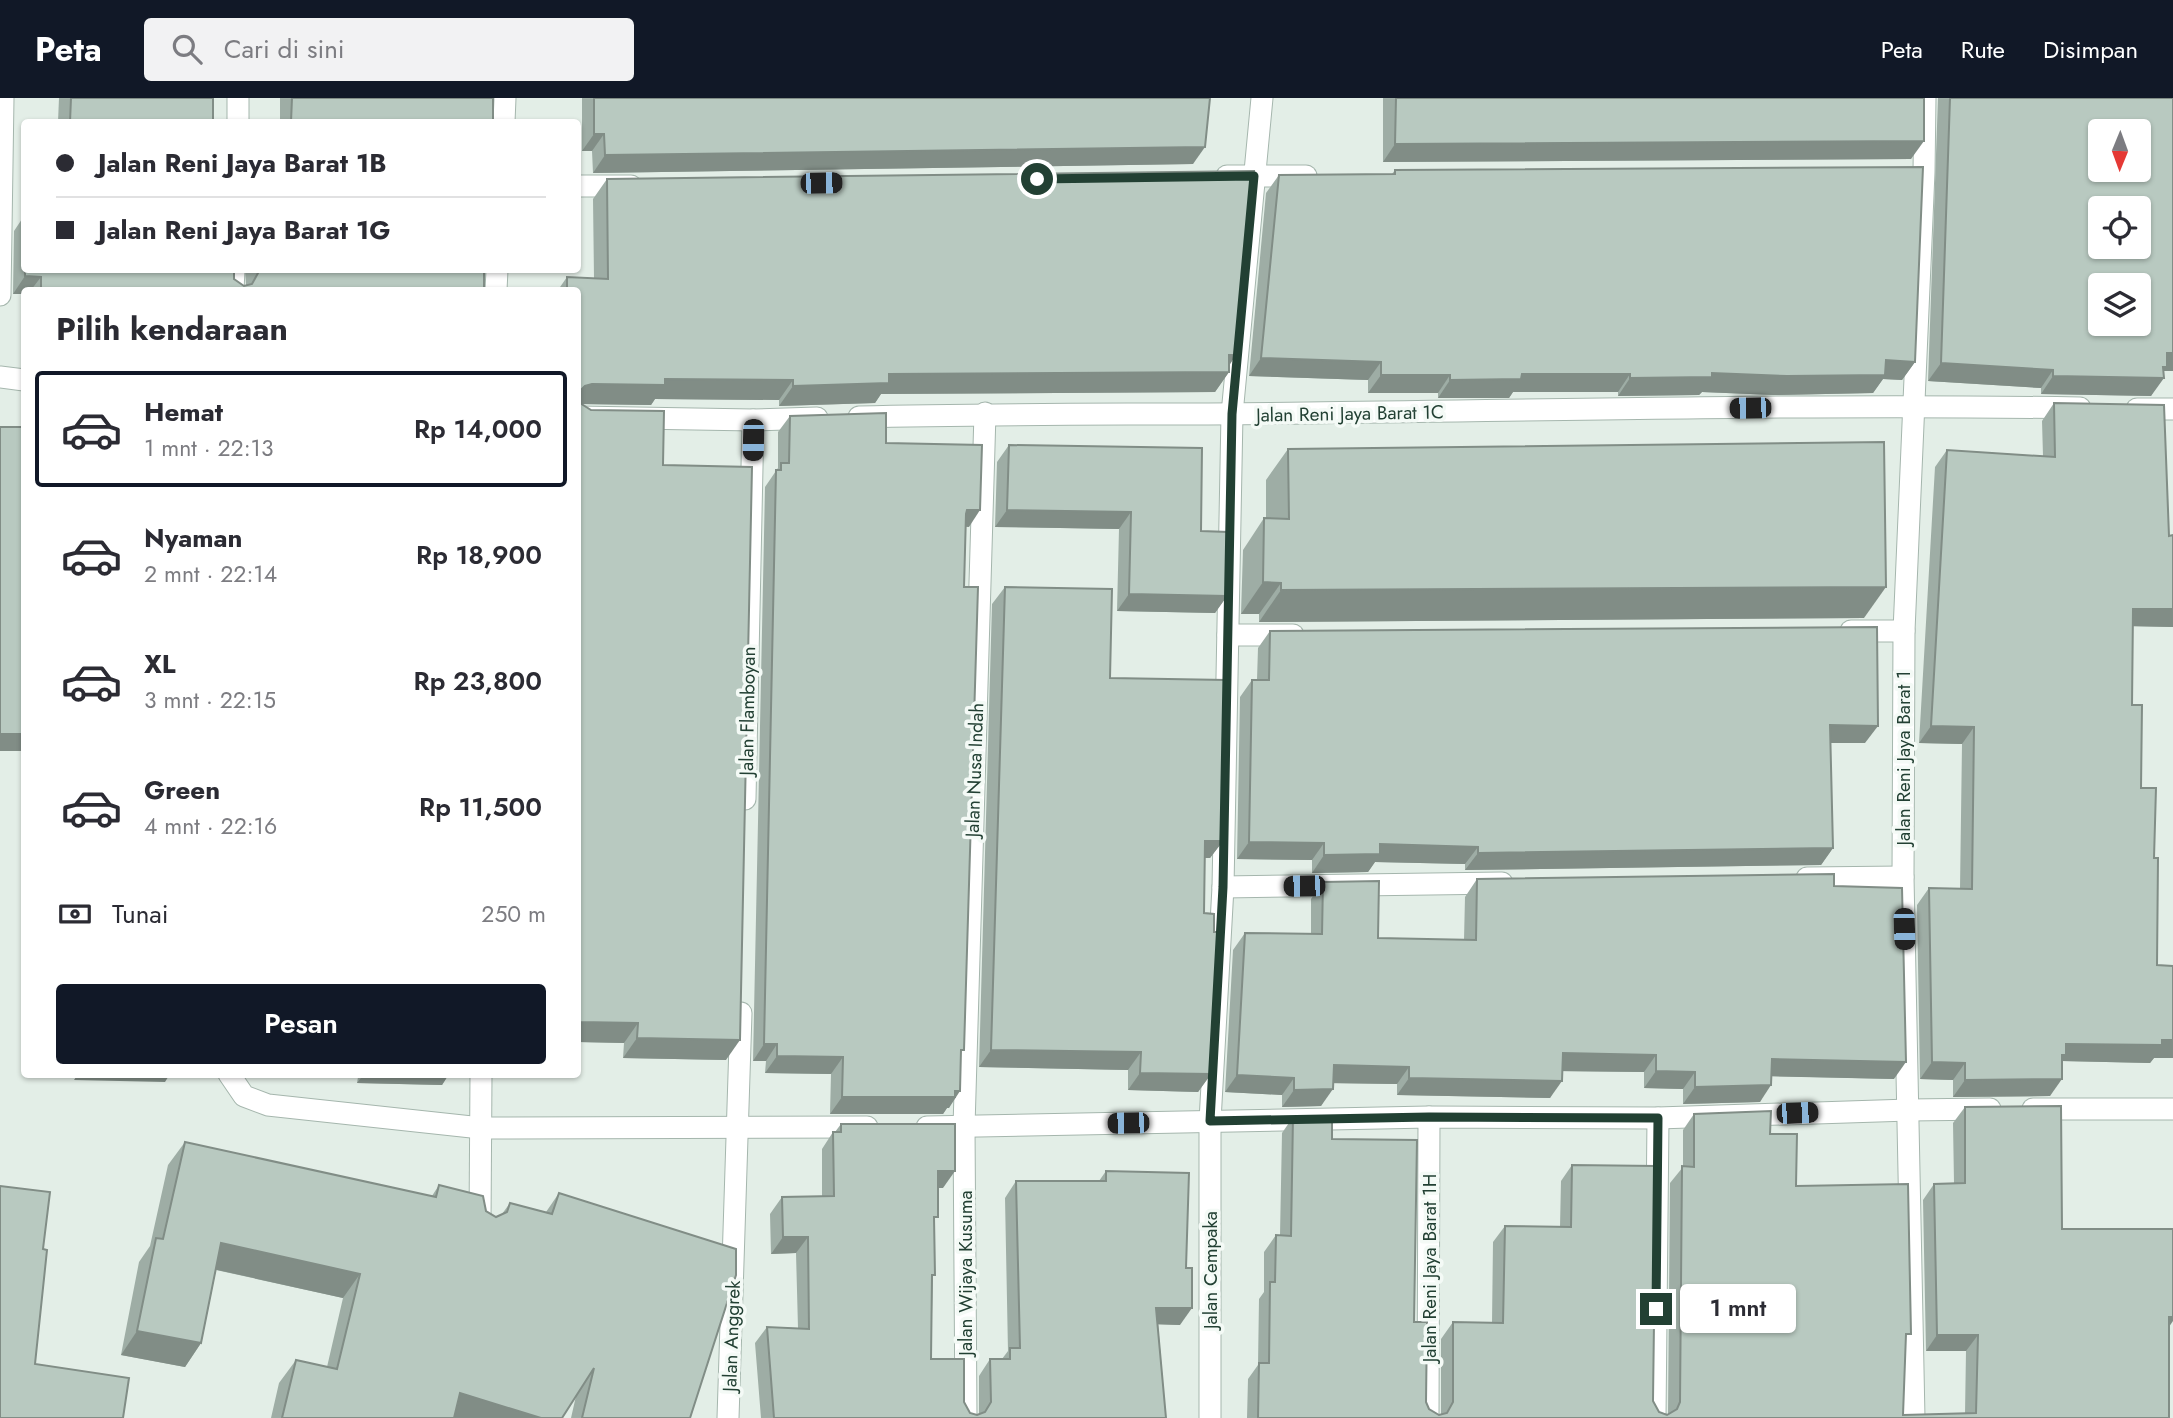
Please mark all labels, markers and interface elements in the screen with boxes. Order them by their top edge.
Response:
search box [144,18,634,81]
text: Peta [35,26,102,73]
icon: search [168,30,206,68]
text: Cari di sini [224,30,345,68]
text: Peta [1881,32,1923,67]
text: Rute [1961,32,2005,67]
text: Disimpan [2043,32,2138,67]
north arrow [2088,119,2151,182]
map controls [2088,119,2151,336]
text: Jalan Reni Jaya Barat 1B [98,144,386,182]
route start [1021,163,1053,195]
car [800,172,843,194]
button: locate [2088,196,2151,259]
text: Jalan Reni Jaya Barat 1G [98,211,390,249]
button: layers [2088,273,2151,336]
text: Pilih kendaraan [56,306,288,352]
text: Hemat [144,393,223,431]
car [1729,397,1772,419]
icon: car [60,398,123,461]
street label: Jalan Reni Jaya Barat 1C [1253,398,1444,429]
text: Rp 14,000 [414,410,542,448]
car [743,419,764,461]
text: 1 mnt · 22:13 [144,431,273,465]
text: Nyaman [144,519,243,557]
icon: car [60,524,123,587]
text: Rp 18,900 [416,536,542,574]
text: 2 mnt · 22:14 [144,557,277,591]
text: XL [144,645,176,683]
street label: Jalan Flamboyan [733,646,762,779]
icon: car [60,650,123,713]
text: Rp 23,800 [414,662,542,700]
street label: Jalan Reni Jaya Barat 1 [1890,671,1917,848]
text: 3 mnt · 22:15 [144,683,276,717]
street label: Jalan Nusa Indah [959,702,990,841]
text: Green [144,771,220,809]
icon: car [60,776,123,839]
text: Rp 11,500 [419,788,542,826]
text: 4 mnt · 22:16 [144,809,277,843]
car [1283,875,1326,897]
icon: cash [56,895,94,933]
text: Tunai [112,895,169,933]
text: 250 m [481,897,546,931]
car [1893,908,1916,950]
button: Pesan [56,984,546,1064]
car [1776,1102,1819,1124]
car [1107,1112,1150,1134]
street label: Jalan Reni Jaya Barat 1H [1416,1174,1443,1365]
street label: Jalan Wijaya Kusuma [952,1190,979,1359]
street label: Jalan Cempaka [1197,1211,1224,1332]
street label: Jalan Anggrek [716,1279,747,1395]
callout: 1 mnt [1680,1284,1796,1334]
text: 1 mnt [1710,1291,1766,1325]
route end [1640,1293,1672,1325]

